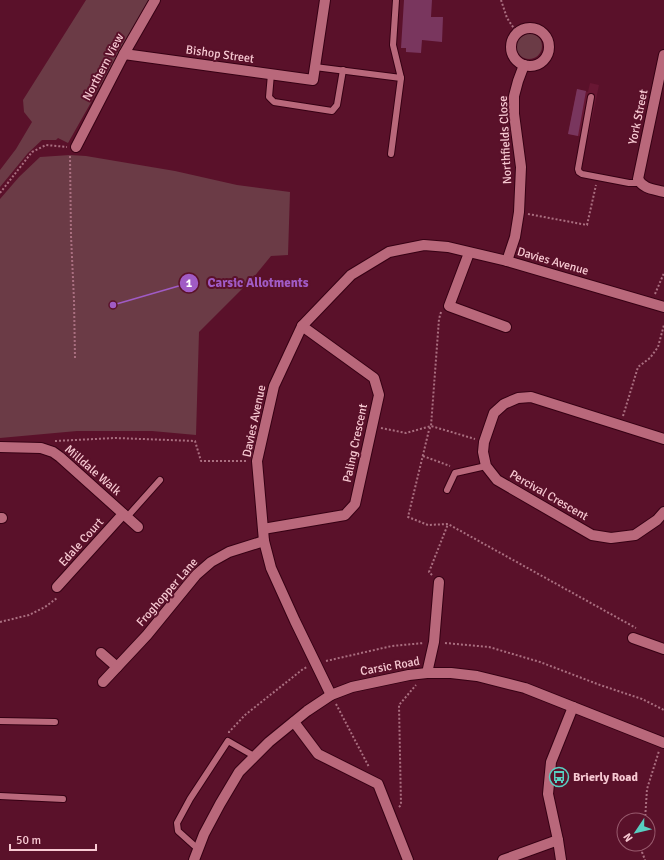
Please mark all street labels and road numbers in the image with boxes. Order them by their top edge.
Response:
street label: Northern View [79,31,128,103]
street label: Bishop Street [185,42,255,67]
street label: York Street [625,88,652,146]
street label: Northfields Close [496,95,515,185]
street label: Davies Avenue [515,244,590,279]
street label: Davies Avenue [240,384,269,459]
street label: Paling Crescent [340,402,371,484]
street label: Milldale Walk [61,442,124,499]
street label: Percival Crescent [507,467,591,524]
street label: Edale Court [56,515,107,570]
street label: Froghopper Lane [133,555,201,630]
street label: Carsic Road [359,654,421,679]

